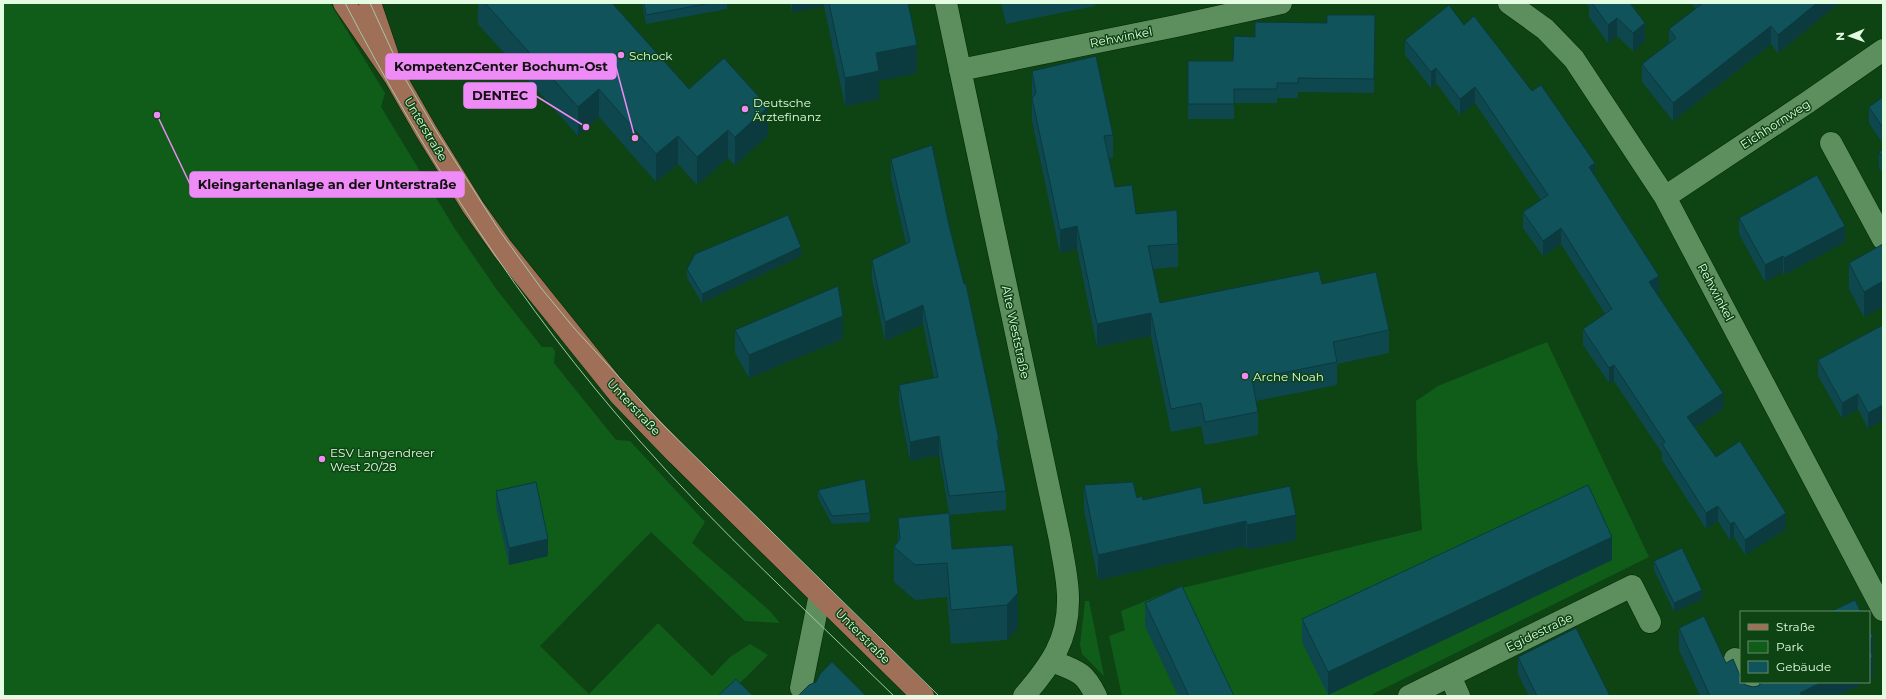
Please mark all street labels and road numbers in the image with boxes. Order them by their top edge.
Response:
street label: Rehwinkel [1089,24,1153,50]
street label: Unterstraße [401,94,451,164]
street label: Eichhornweg [1737,96,1813,152]
street label: Rehwinkel [1695,261,1737,323]
street label: Alte Weststraße [999,284,1033,380]
street label: Unterstraße [604,376,664,438]
street label: Unterstraße [832,605,894,667]
street label: Egidestraße [1503,609,1575,655]

